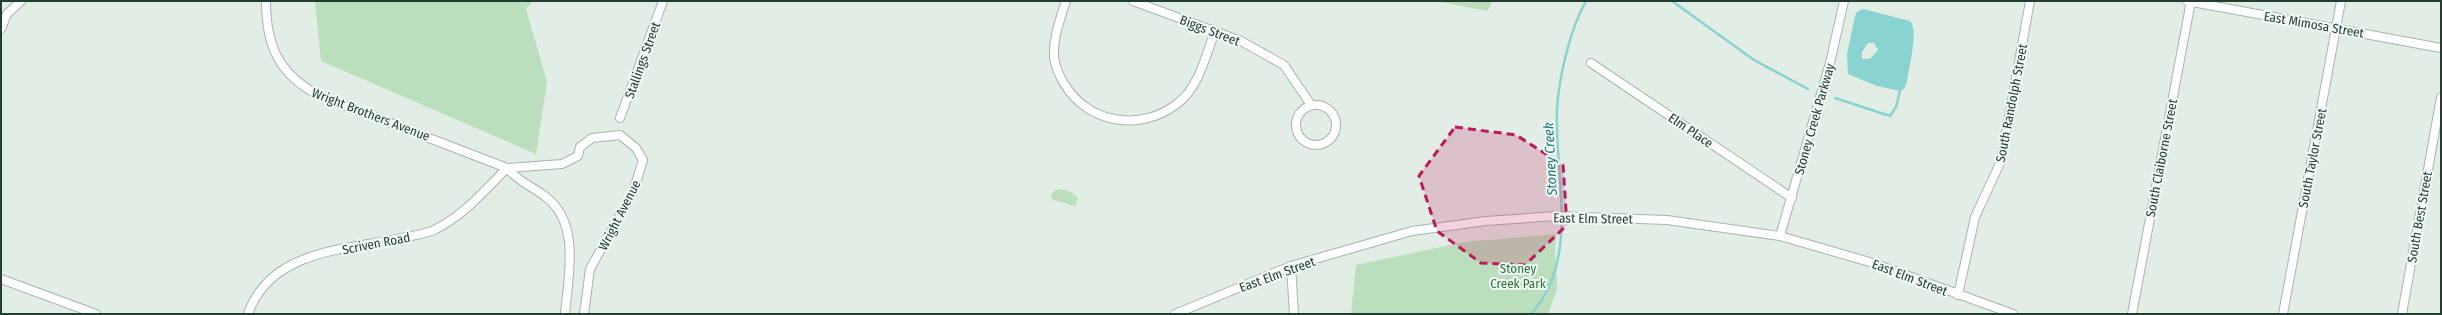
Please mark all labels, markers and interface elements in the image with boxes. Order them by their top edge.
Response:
street label: East Mimosa Street [2263,8,2366,41]
street label: Biggs Street [1178,12,1243,49]
street label: Stallings Street [622,19,664,101]
street label: South Randolph Street [1993,42,2030,164]
street label: Stoney Creek Parkway [1791,61,1838,177]
street label: Wright Brothers Avenue [310,85,432,144]
street label: South Claiborne Street [2143,97,2180,219]
street label: South Taylor Street [2295,106,2330,209]
street label: Elm Place [1666,110,1716,151]
water label: Stoney Creek [1540,122,1561,197]
street label: South Best Street [2404,169,2435,264]
street label: Wright Avenue [595,178,644,253]
street label: East Elm Street [1553,210,1634,227]
street label: Scriven Road [341,230,411,257]
street label: East Elm Street [1237,254,1318,295]
street label: East Elm Street [1870,256,1950,299]
park label: Stoney Creek Park [1490,261,1547,291]

